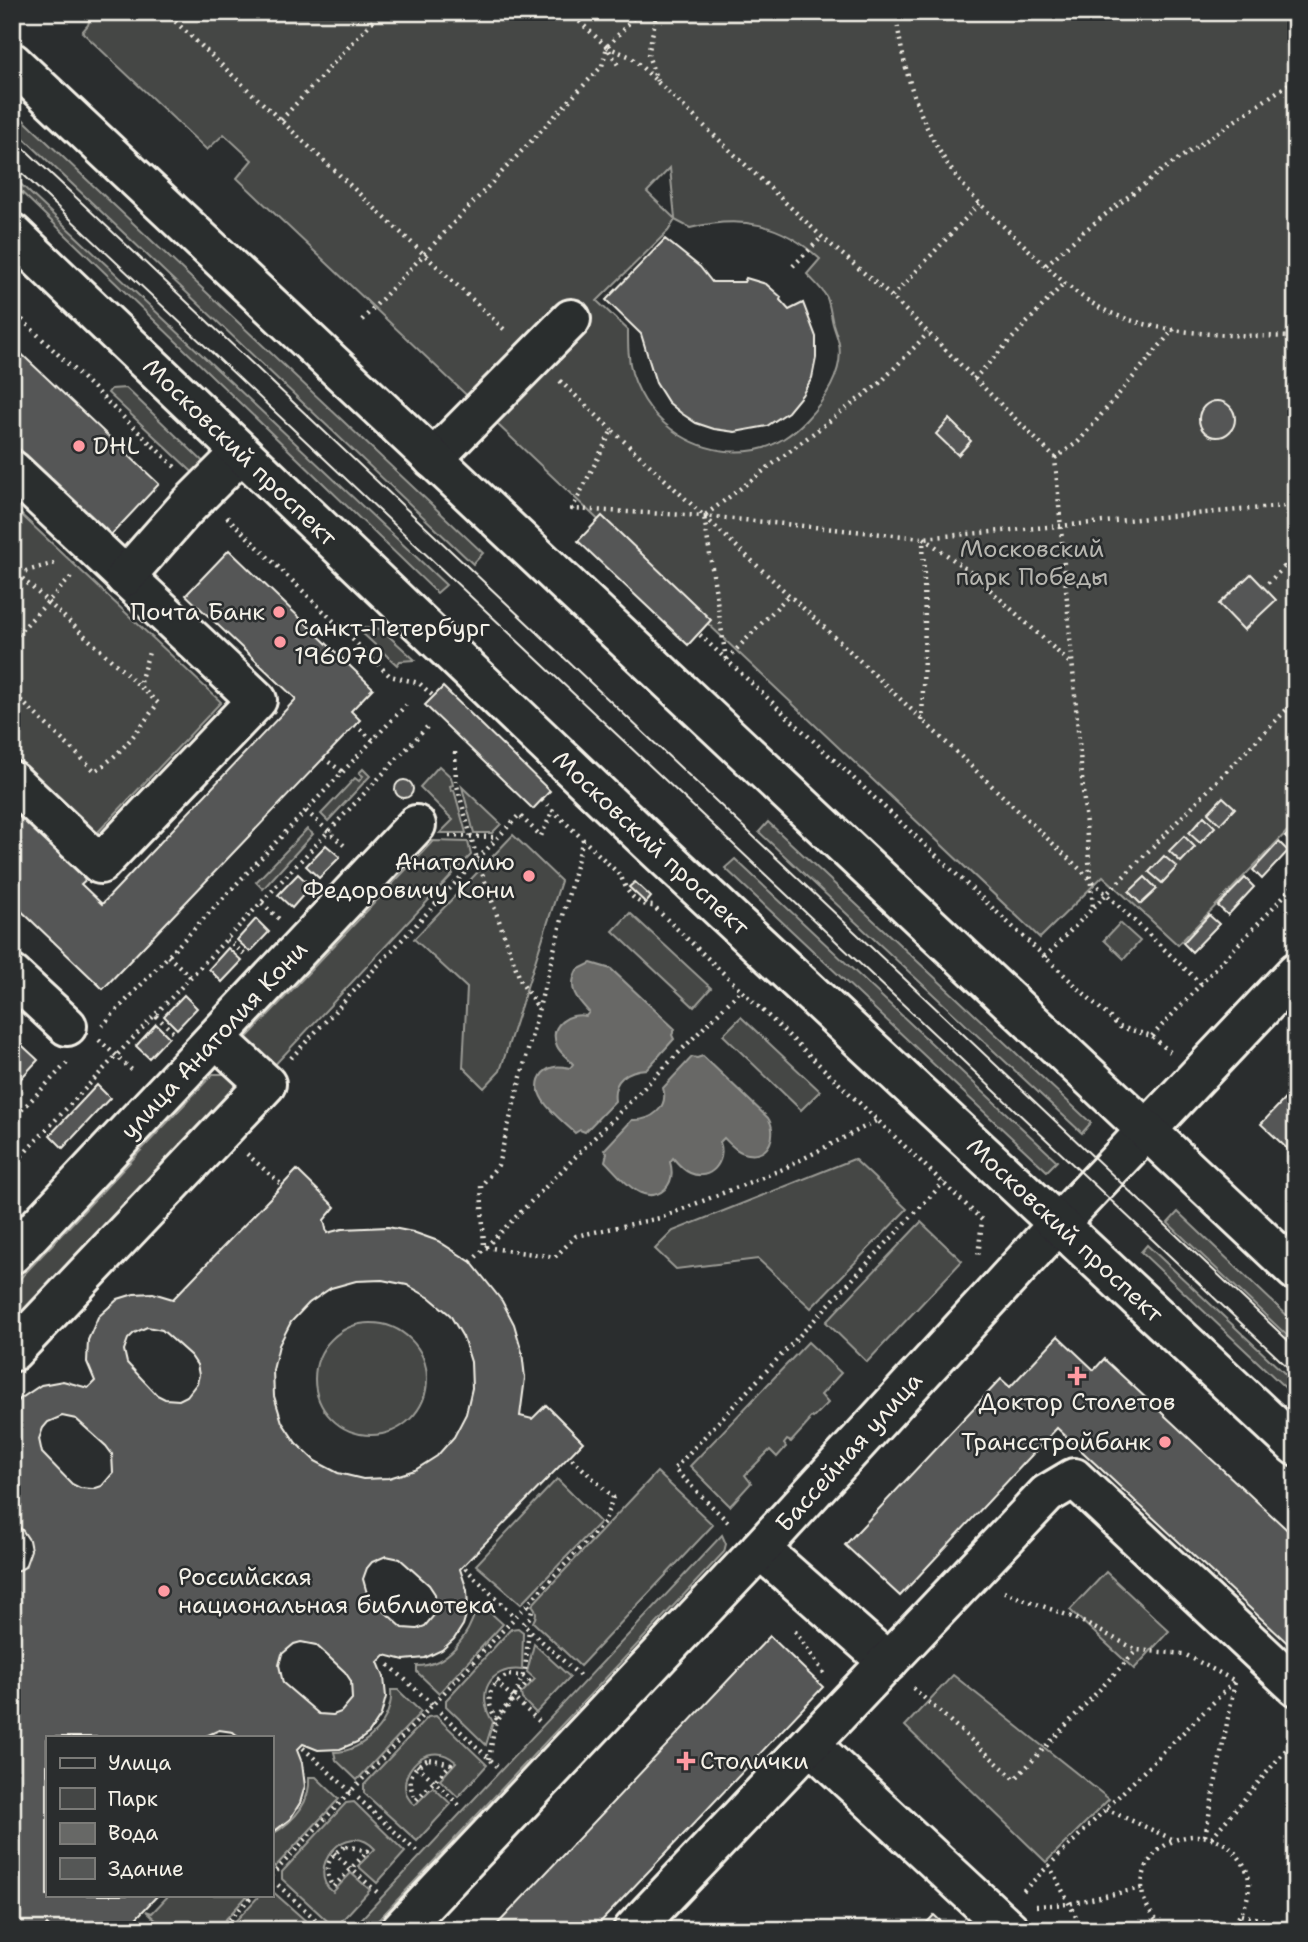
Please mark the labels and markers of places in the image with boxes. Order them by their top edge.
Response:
place label: DHL [93,430,140,462]
marker: DHL [71,438,87,454]
place label: Почта Банк [130,596,265,628]
marker: Почта Банк [271,604,287,620]
place label: Санкт-Петербург 196070 [294,612,490,672]
marker: Санкт-Петербург 196070 [272,634,288,650]
place label: Анатолию Федоровичу Кони [302,846,515,906]
marker: Анатолию Федоровичу Кони [521,868,537,884]
marker: Доктор Столетов [1069,1368,1085,1384]
place label: Доктор Столетов [979,1386,1175,1418]
place label: Трансстройбанк [961,1426,1151,1458]
marker: Трансстройбанк [1157,1434,1173,1450]
place label: Российская национальная библиотека [178,1561,496,1621]
marker: Российская национальная библиотека [156,1583,172,1599]
place label: Столички [700,1745,809,1777]
marker: Столички [678,1753,694,1769]

